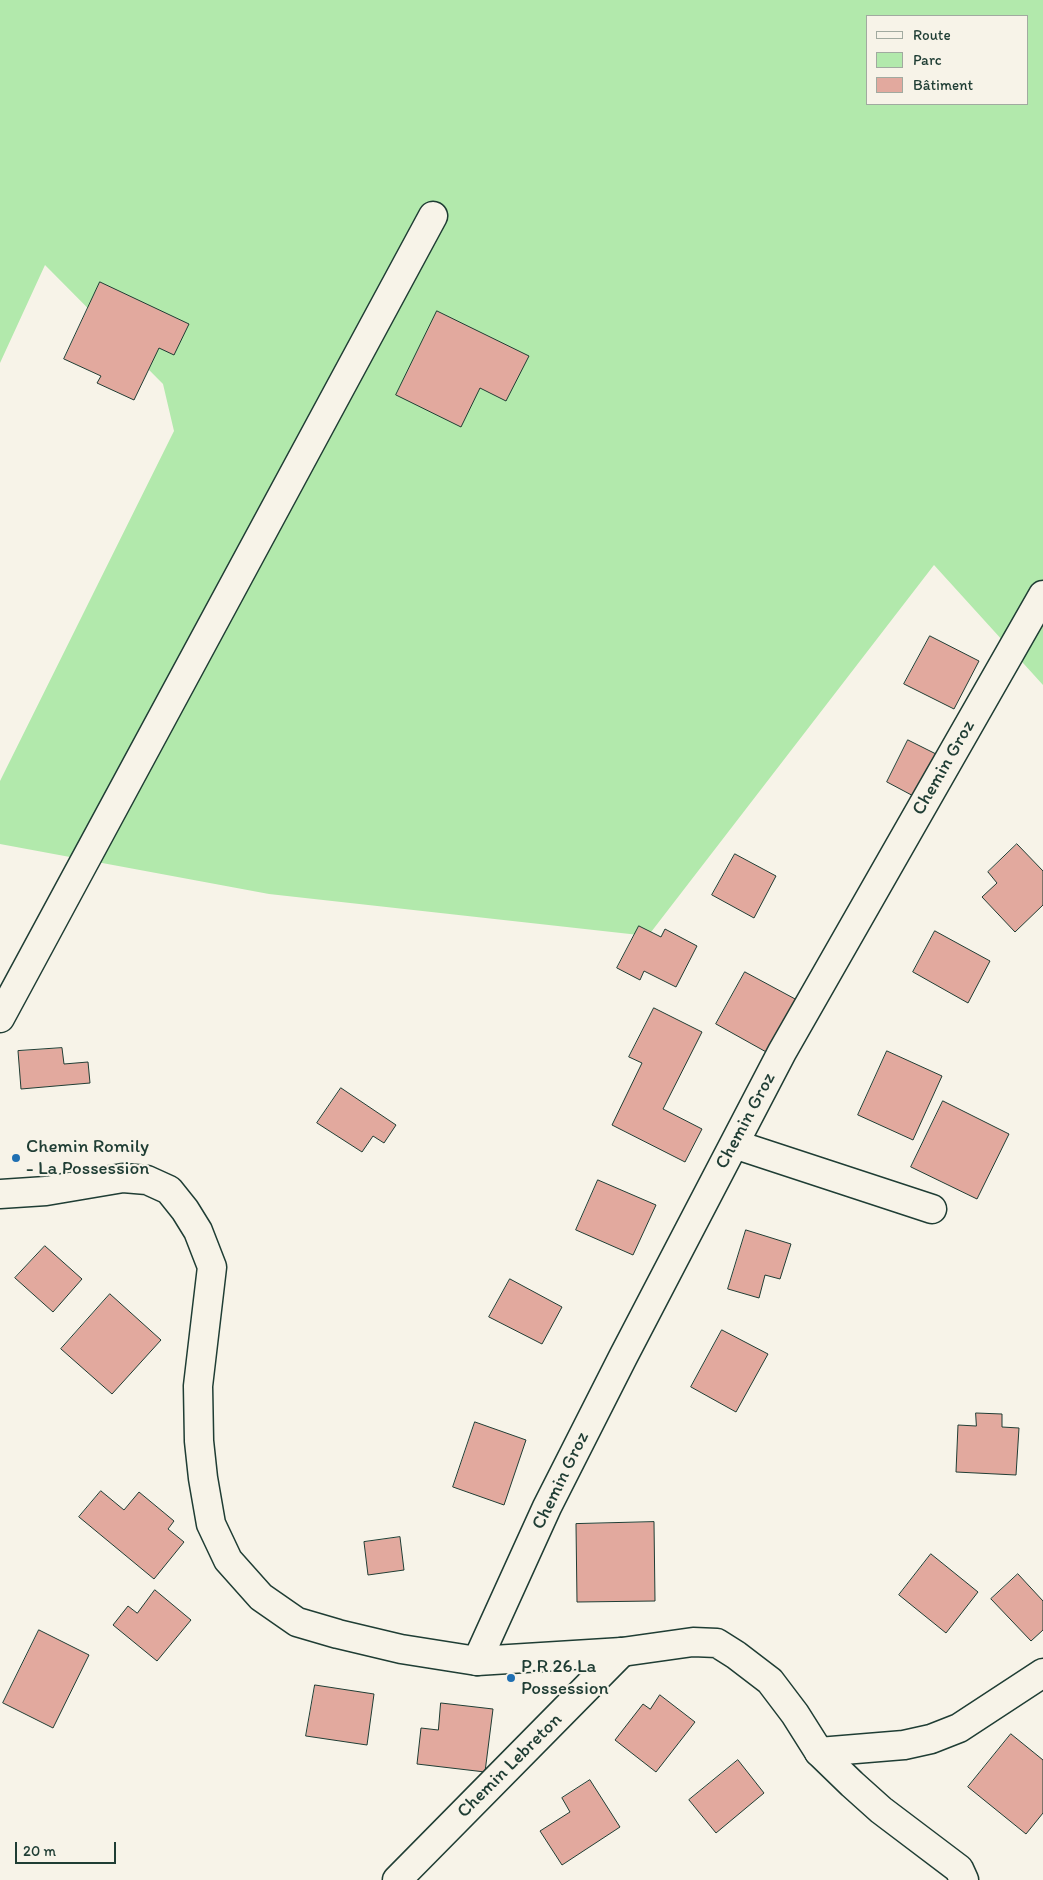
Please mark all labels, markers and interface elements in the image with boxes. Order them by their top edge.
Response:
legend [866,15,1028,105]
text: Route [913,26,951,44]
text: Parc [913,51,942,69]
text: Bâtiment [913,76,973,94]
street label: Chemin Groz [908,717,980,819]
street label: Chemin Groz [711,1069,781,1173]
place label: Chemin Romily - La Possession [26,1136,149,1180]
marker: Chemin Romily - La Possession [10,1152,22,1164]
street label: Chemin Groz [528,1428,594,1534]
place label: P.R 26 La Possession [521,1656,609,1700]
marker: P.R 26 La Possession [505,1672,517,1684]
street label: Chemin Lebreton [453,1709,567,1823]
scale bar [18,1832,119,1864]
text: 20 m [23,1842,56,1860]

